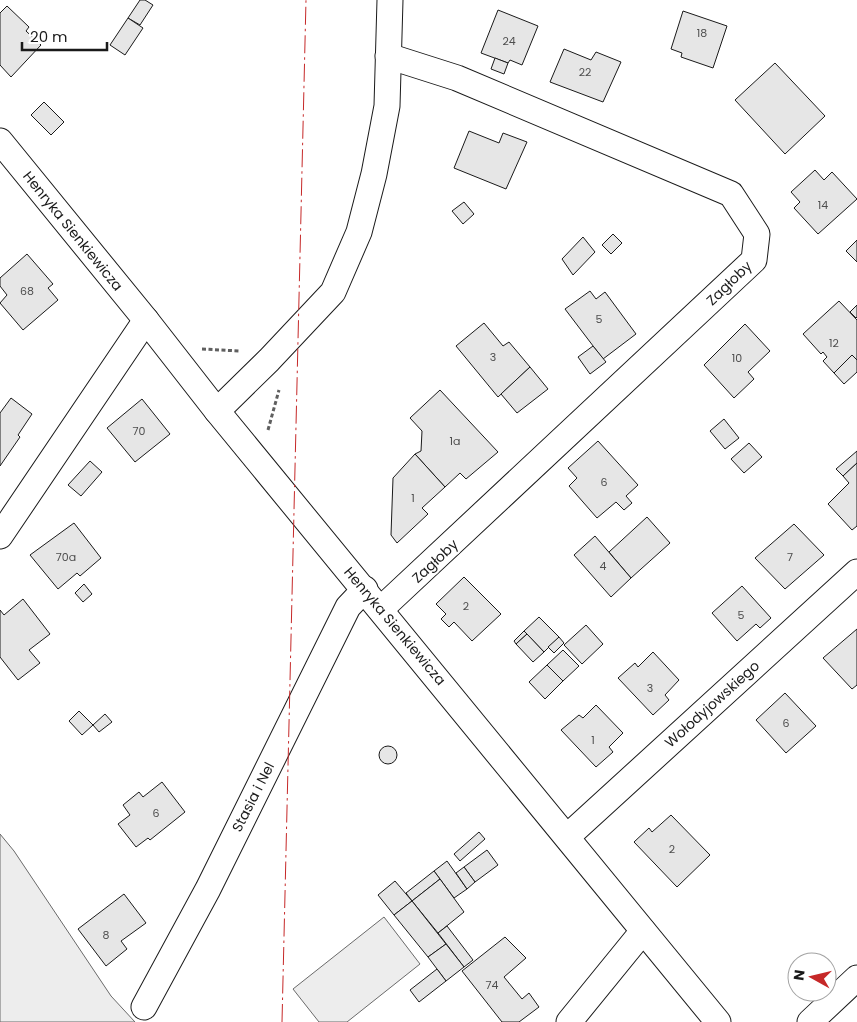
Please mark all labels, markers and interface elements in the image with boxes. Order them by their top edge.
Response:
scale bar [22,20,108,52]
house number: 18 [697,25,707,41]
text: 20 m [30,26,68,47]
house number: 24 [502,33,516,49]
house number: 22 [579,64,591,80]
street label: Henryka Sienkiewicza [18,167,128,295]
house number: 14 [818,197,828,213]
street label: Zagłoby [702,256,756,310]
house number: 68 [20,283,34,299]
house number: 5 [596,311,603,327]
house number: 12 [829,335,839,351]
house number: 3 [490,349,496,365]
house number: 10 [732,350,742,366]
house number: 70 [133,423,146,439]
house number: 1a [450,433,460,449]
house number: 6 [601,474,608,490]
house number: 1 [411,490,415,506]
street label: Zagłoby [408,534,462,588]
house number: 70a [56,549,76,565]
house number: 7 [787,549,793,565]
house number: 4 [600,558,607,574]
street label: Henryka Sienkiewicza [340,563,450,689]
house number: 2 [463,598,469,614]
house number: 5 [738,607,745,623]
street label: Wołodyjowskiego [660,656,764,752]
house number: 3 [647,680,653,696]
house number: 6 [783,715,790,731]
house number: 1 [591,732,595,748]
street label: Stasia i Nel [227,759,279,835]
house number: 6 [153,805,160,821]
house number: 2 [669,841,675,857]
house number: 8 [103,927,110,943]
north arrow [787,952,837,1002]
text: N [788,969,810,982]
house number: 74 [486,977,499,993]

